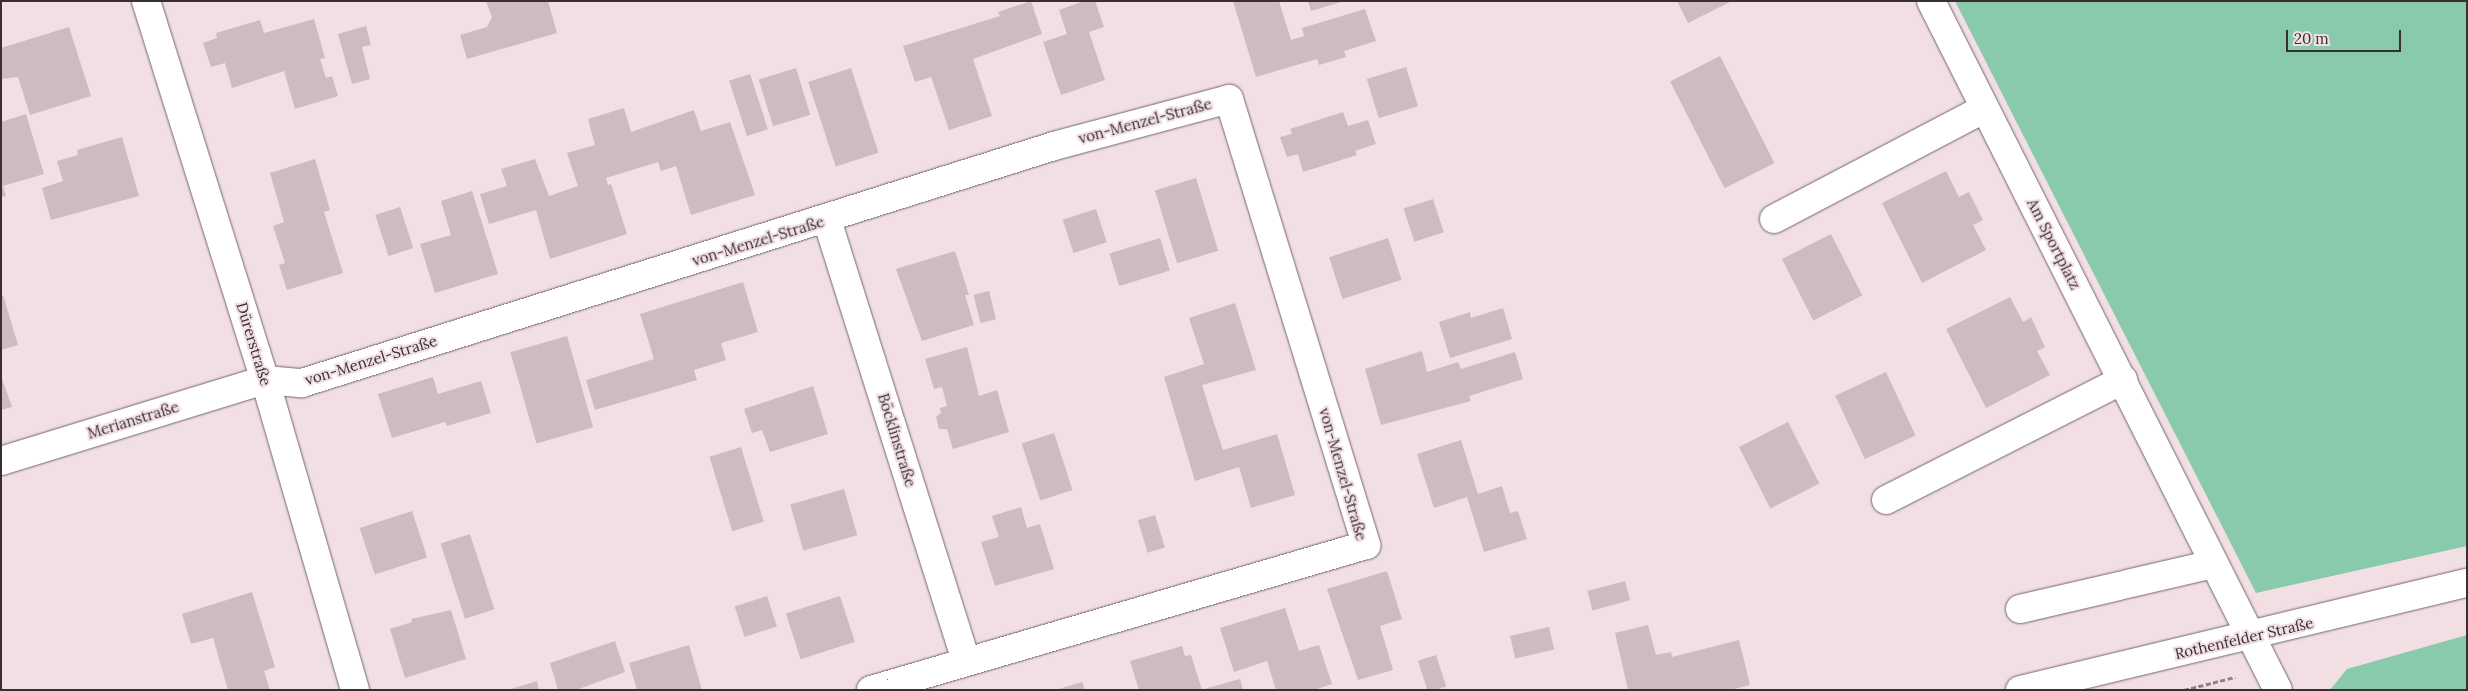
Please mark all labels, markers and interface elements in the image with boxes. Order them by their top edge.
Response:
scale bar [2288,20,2403,52]
text: 20 m [2294,29,2329,48]
street label: von-Menzel-Straße [1076,95,1214,147]
street label: Am Sportplatz [2023,196,2085,292]
street label: von-Menzel-Straße [690,212,826,270]
street label: Dürerstraße [233,300,275,388]
street label: von-Menzel-Straße [303,331,439,389]
street label: Böcklinstraße [874,391,920,489]
street label: Merianstraße [85,398,181,442]
street label: von-Menzel-Straße [1315,406,1371,542]
street label: Rothenfelder Straße [2173,613,2315,663]

